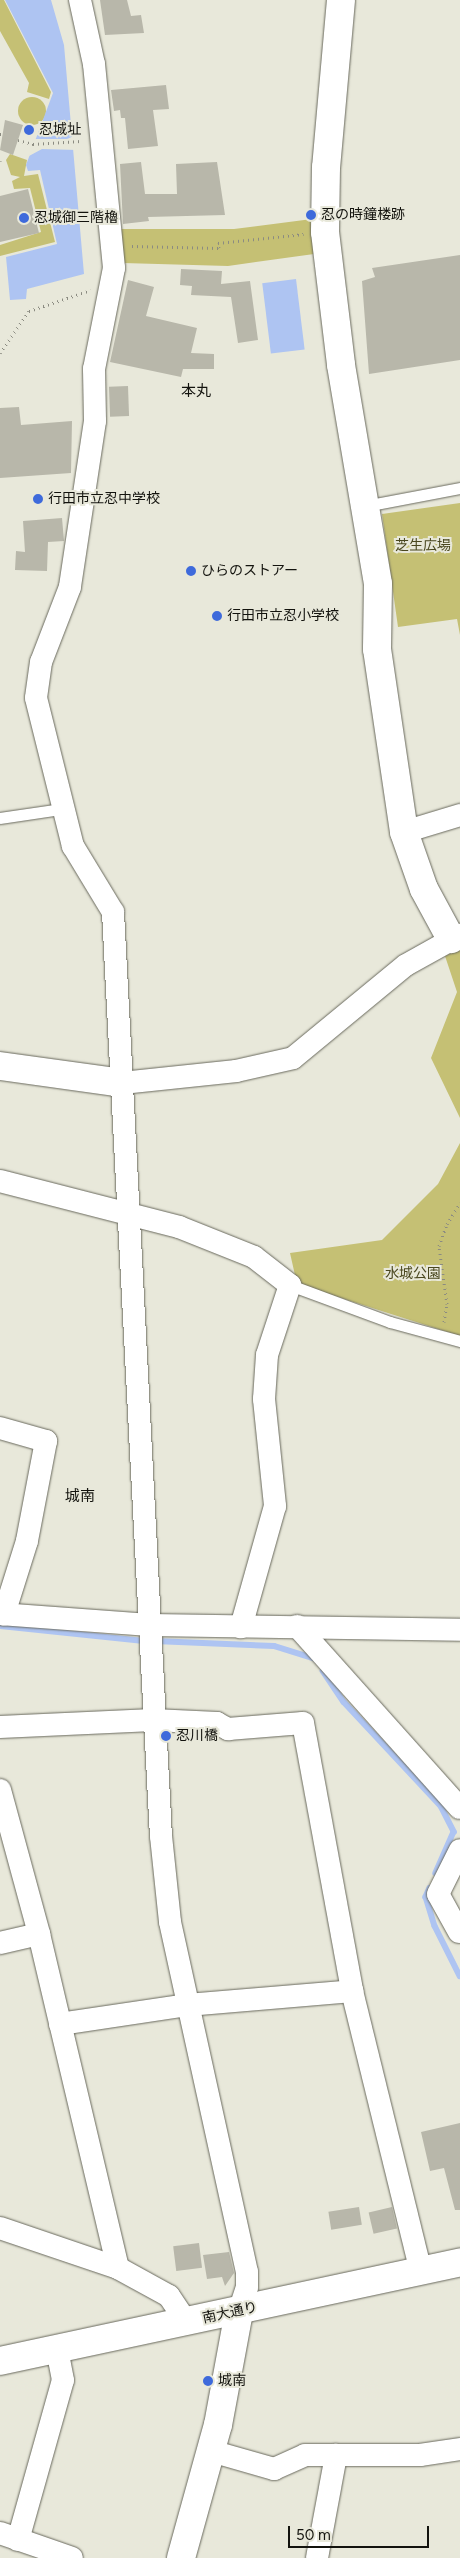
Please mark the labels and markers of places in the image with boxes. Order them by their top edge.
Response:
place label: 忍城址 [39,122,81,138]
marker: 忍城址 [23,124,35,136]
place label: 忍の時鐘楼跡 [321,207,405,223]
marker: 忍の時鐘楼跡 [305,209,317,221]
place label: 忍城御三階櫓 [34,210,118,226]
marker: 忍城御三階櫓 [18,212,30,224]
place label: 行田市立忍中学校 [48,491,160,507]
marker: 行田市立忍中学校 [32,493,44,505]
place label: ひらのストアー [201,563,298,579]
marker: ひらのストアー [185,565,197,577]
place label: 行田市立忍小学校 [227,608,339,624]
marker: 行田市立忍小学校 [211,610,223,622]
place label: 忍川橋 [176,1728,218,1744]
marker: 忍川橋 [160,1730,172,1742]
place label: 城南 [218,2373,246,2389]
marker: 城南 [202,2375,214,2387]

